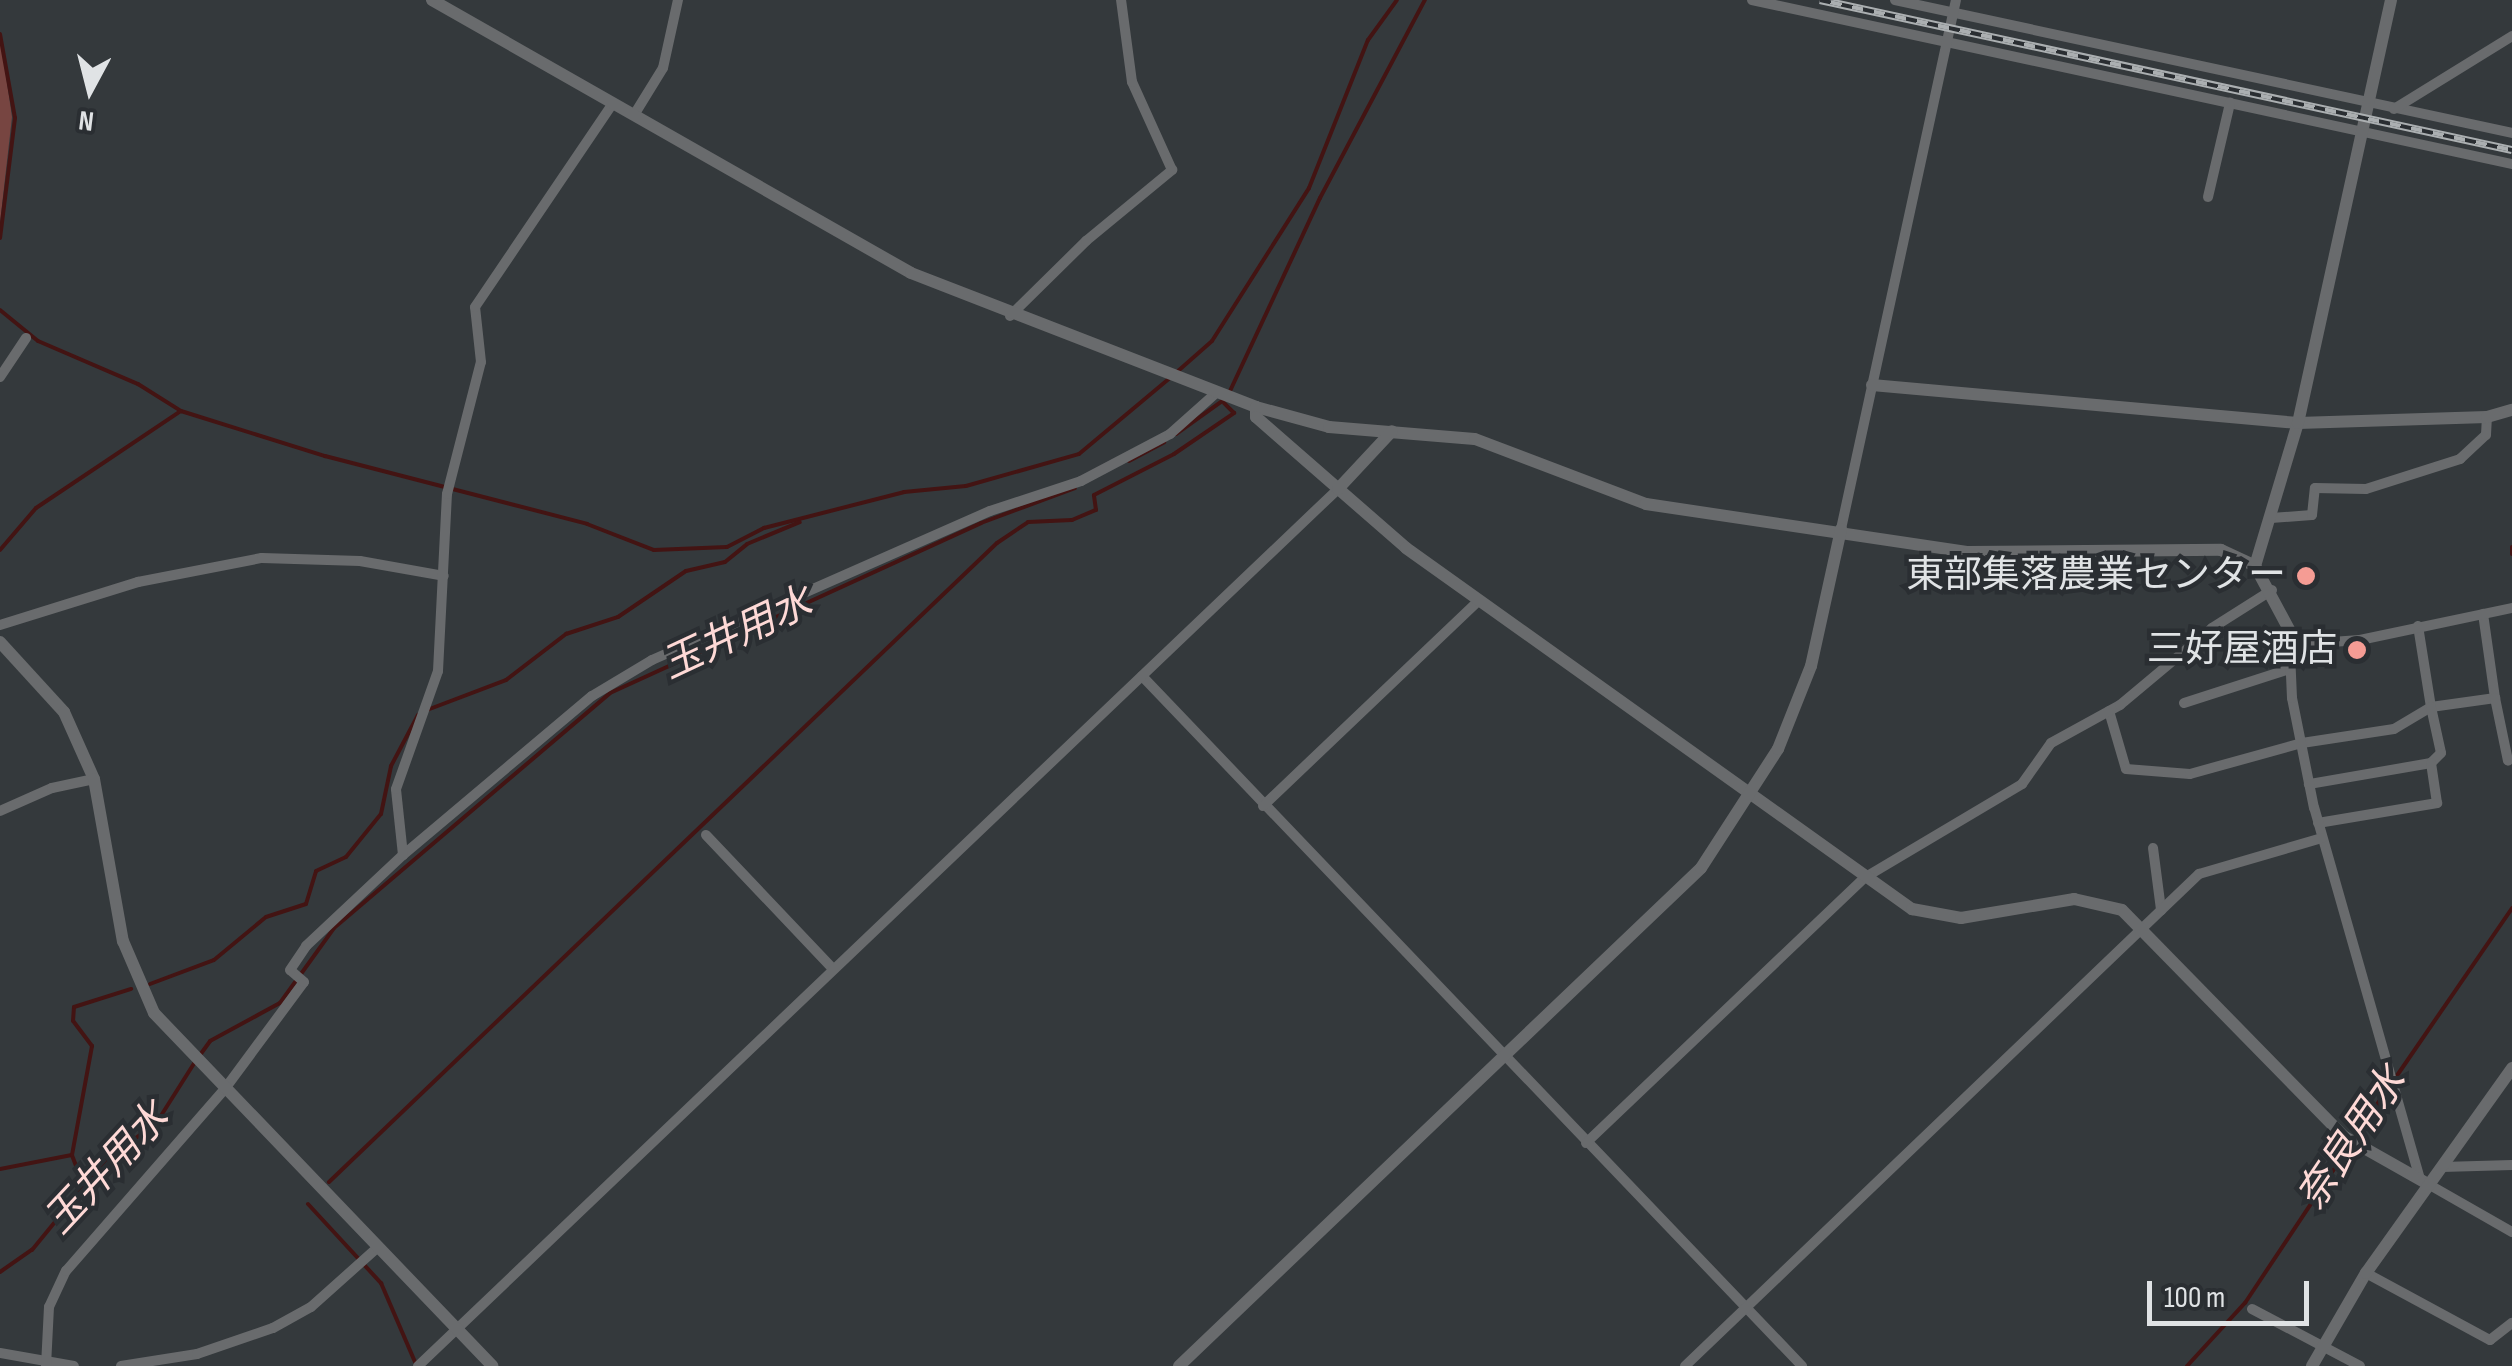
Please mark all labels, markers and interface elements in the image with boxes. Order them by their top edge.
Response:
north arrow [40,40,140,140]
text: N [77,103,96,138]
place label: 東部集落農業センター [1906,553,2286,599]
marker: 東部集落農業センター [2295,565,2317,587]
water label: 玉井用水 [654,578,820,690]
place label: 三好屋酒店 [2147,627,2337,673]
marker: 三好屋酒店 [2346,639,2368,661]
water label: 奈良用水 [2287,1059,2417,1219]
water label: 玉井用水 [35,1094,179,1244]
scale bar [2152,1261,2314,1323]
text: 100 m [2164,1280,2225,1316]

